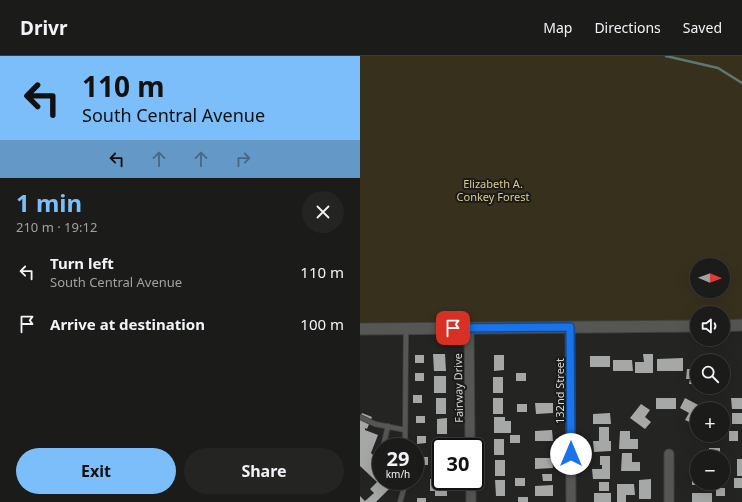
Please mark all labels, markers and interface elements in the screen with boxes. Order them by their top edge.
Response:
text: Drivr [20,15,67,41]
text: Map [543,18,572,37]
text: Directions [594,18,661,37]
text: Saved [683,18,722,37]
text: 110 m [82,67,165,105]
icon: left [16,72,68,124]
text: South Central Avenue [82,103,265,127]
icon: left [106,148,128,170]
icon: ahead [148,148,170,170]
icon: ahead [190,148,212,170]
icon: right [232,148,254,170]
park label: Elizabeth A. Conkey Forest [457,176,529,204]
text: 1 min [16,186,82,219]
button: close [302,191,344,233]
text: 210 m · 19:12 [16,218,97,236]
text: Turn left [50,253,114,273]
north arrow [690,258,730,298]
map controls [690,258,730,490]
icon: left [16,261,38,283]
text: 110 m [300,262,344,282]
text: South Central Avenue [50,273,182,291]
button: sound [690,306,730,346]
pin [436,311,470,345]
icon: arrive [16,313,38,335]
text: Arrive at destination [50,314,205,334]
text: 100 m [300,314,344,334]
icon: arrive [442,317,464,339]
street label: Fairway Drive [450,353,466,423]
button: search [690,354,730,394]
street label: 132nd Street [552,358,567,424]
button: + [690,402,730,442]
position arrow [550,433,592,475]
speed limit sign: 30 [432,438,484,490]
text: 29 [387,445,409,472]
button: Exit [16,448,176,494]
button: Share [184,448,344,494]
button: − [690,450,730,490]
text: km/h [386,467,410,481]

